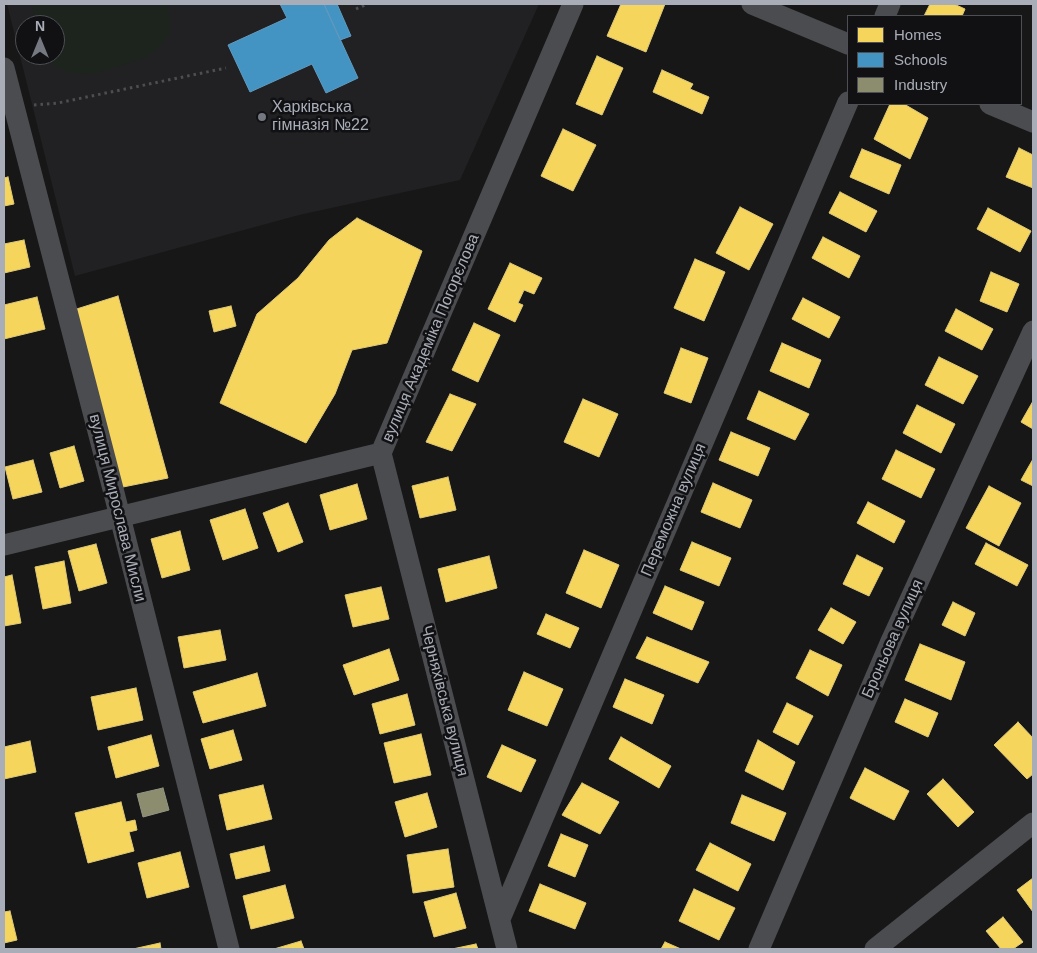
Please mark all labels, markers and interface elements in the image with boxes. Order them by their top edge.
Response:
north arrow [15,15,65,65]
legend [847,15,1022,105]
text: N [35,18,45,34]
text: Homes [894,26,942,43]
text: Schools [894,51,947,68]
text: Industry [894,76,947,93]
place label: Харківська гімназія №22 [272,98,369,136]
marker: Харківська гімназія №22 [256,111,268,123]
street label: вулиця Академіка Погорєлова [378,231,484,445]
street label: вулиця Мирослава Мисли [84,412,150,604]
street label: Переможна вулиця [637,441,711,579]
street label: Броньова вулиця [858,577,928,701]
street label: Черняхівська вулиця [416,624,472,778]

